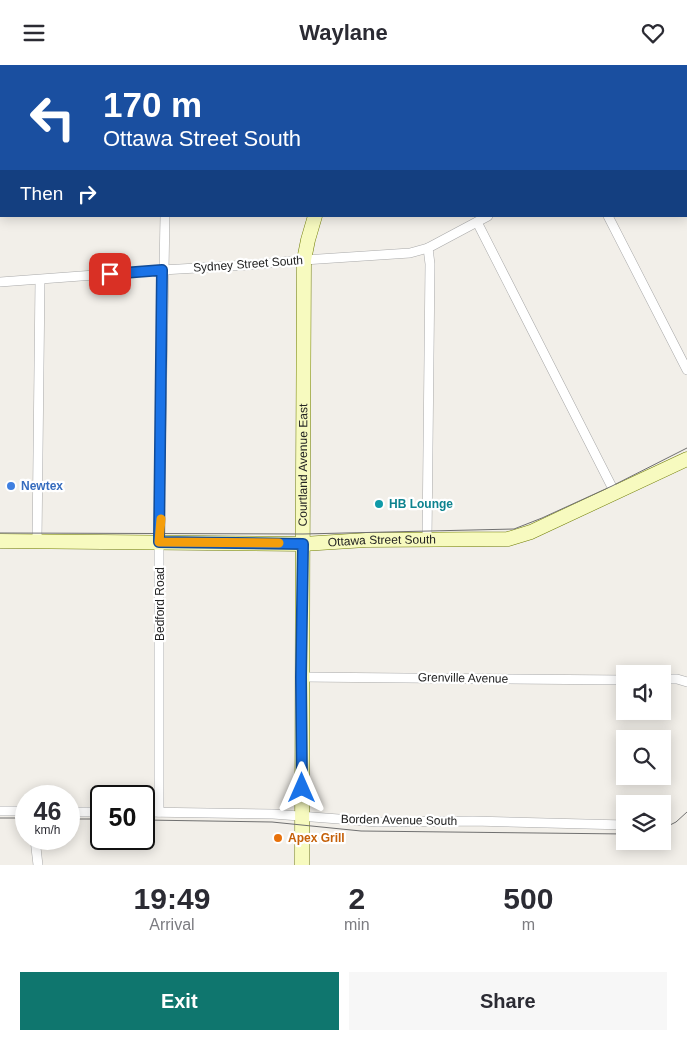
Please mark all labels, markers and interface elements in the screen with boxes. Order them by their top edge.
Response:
icon: menu [20,19,48,47]
icon: heart [639,19,667,47]
text: Waylane [299,20,388,45]
icon: left [20,85,85,150]
text: 170 m [103,85,202,124]
text: Ottawa Street South [103,126,301,151]
icon: right [73,180,101,208]
text: Then [20,183,63,204]
pin [89,253,131,295]
street label: Sydney Street South [193,253,303,275]
icon: arrive [96,260,124,288]
street label: Courtland Avenue East [296,403,310,526]
place label: Newtex [21,479,63,493]
marker: Newtex [5,480,17,492]
place label: HB Lounge [389,497,453,511]
marker: HB Lounge [373,498,385,510]
street label: Ottawa Street South [327,533,436,549]
street label: Bedford Road [153,567,167,641]
map controls [616,665,671,850]
button: sound [616,665,671,720]
street label: Grenville Avenue [418,670,509,686]
button: search [616,730,671,785]
position arrow [275,761,327,813]
speed limit sign: 50 [90,785,155,850]
button: layers [616,795,671,850]
text: 46 [34,797,61,825]
street label: Borden Avenue South [341,812,457,828]
text: km/h [34,823,61,837]
place label: Apex Grill [288,831,345,845]
marker: Apex Grill [272,832,284,844]
text: 19:49 [134,882,210,915]
text: 2 [348,882,365,915]
text: 500 [503,882,553,915]
text: Arrival [149,916,195,933]
text: min [344,916,370,933]
text: m [522,916,535,933]
button: Exit [20,972,339,1030]
button: Share [349,972,667,1030]

